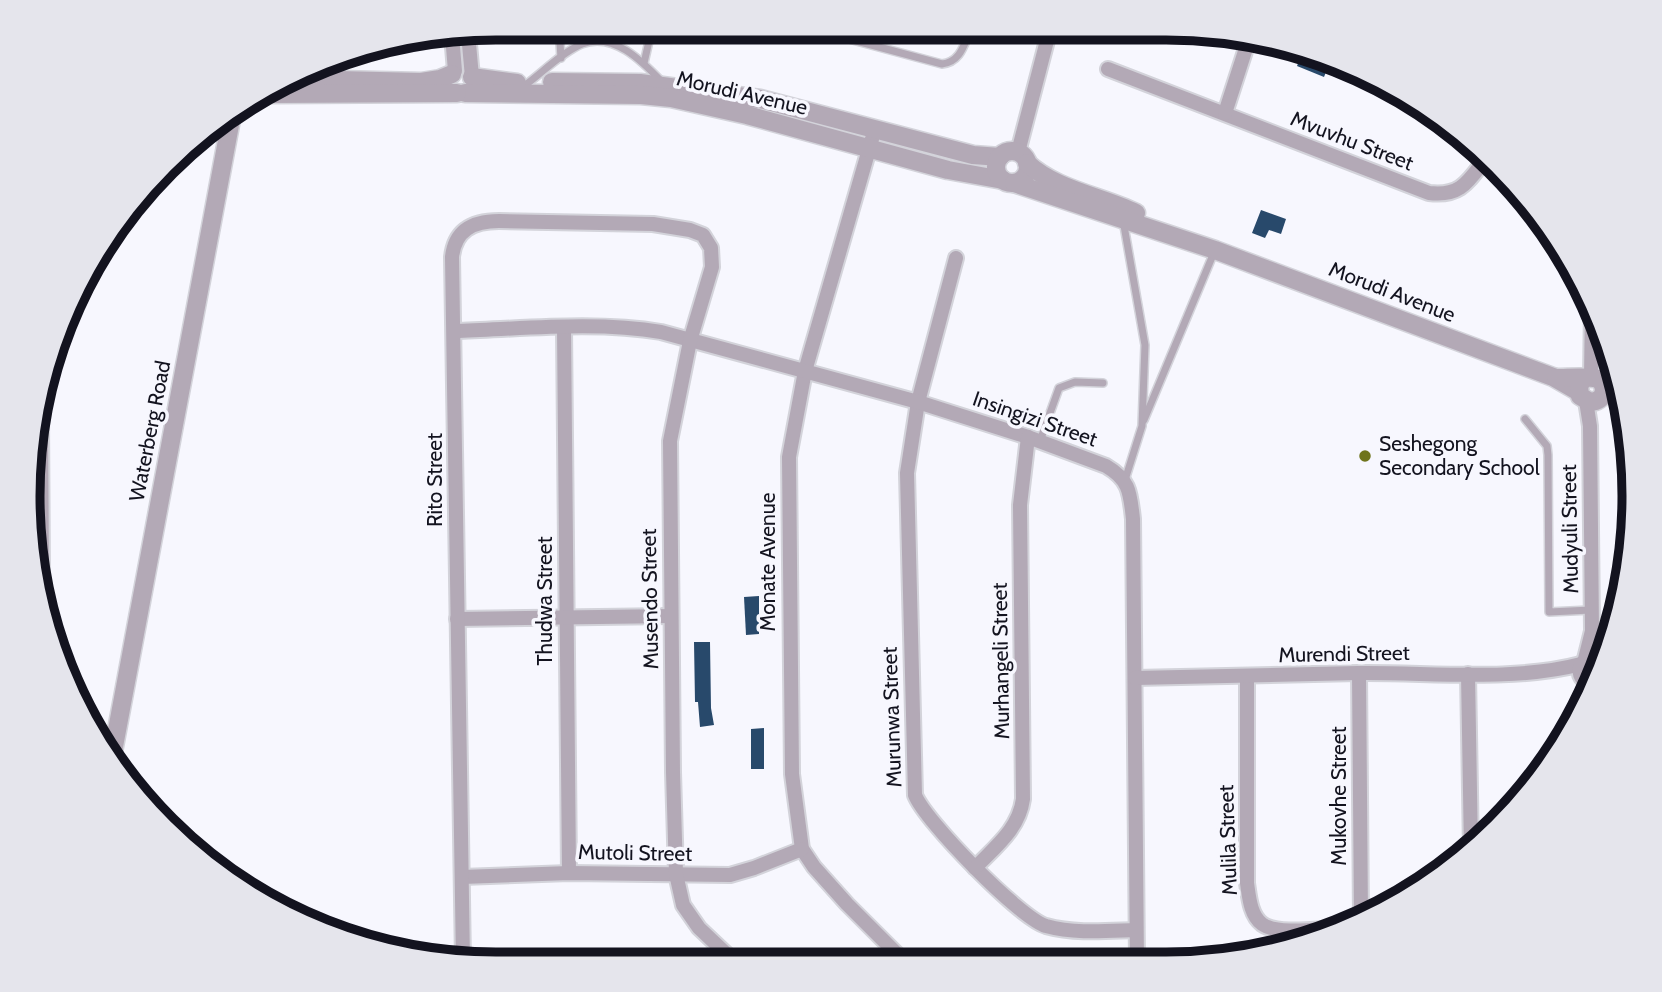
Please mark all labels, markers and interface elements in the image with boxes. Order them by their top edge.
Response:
street label: Morudi Avenue [674,65,810,120]
street label: Mvuvhu Street [1287,106,1417,175]
street label: Morudi Avenue [1325,256,1459,327]
street label: Waterberg Road [124,358,175,503]
street label: Insingizi Street [970,386,1101,452]
place label: Seshegong Secondary School [1379,431,1540,480]
street label: Rito Street [422,433,447,527]
marker: Seshegong Secondary School [1357,448,1373,464]
street label: Mudyuli Street [1556,464,1583,594]
street label: Monate Avenue [755,492,780,632]
street label: Musendo Street [636,528,663,670]
street label: Thudwa Street [532,536,557,666]
street label: Murhangeli Street [987,582,1014,740]
street label: Murendi Street [1278,640,1410,667]
street label: Murunwa Street [877,646,906,788]
street label: Mukovhe Street [1326,726,1351,866]
street label: Mulila Street [1213,784,1242,896]
street label: Mutoli Street [578,839,692,866]

